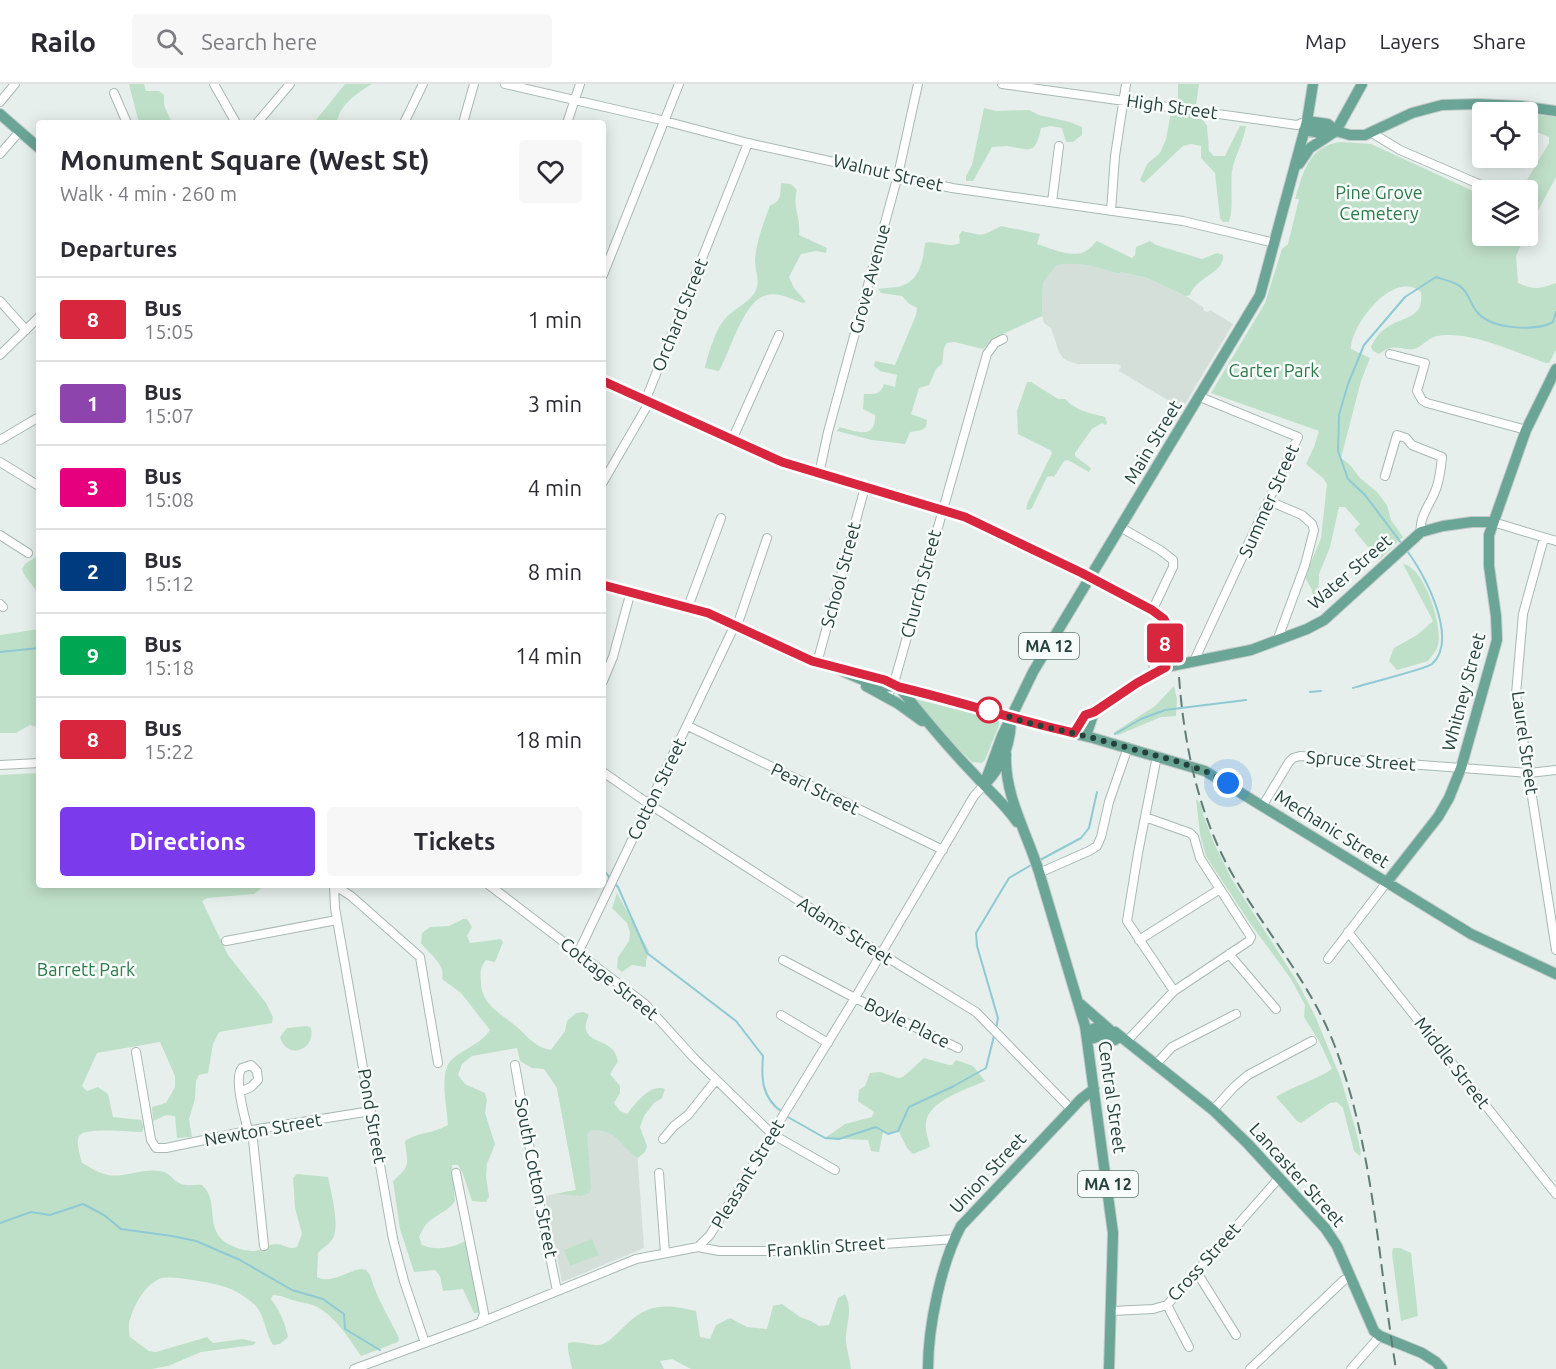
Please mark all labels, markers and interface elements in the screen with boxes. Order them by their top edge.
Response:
search box [132,14,552,68]
icon: search [153,25,186,58]
text: Railo [30,26,96,57]
text: Search here [201,29,317,54]
text: Map [1305,29,1346,53]
text: Layers [1379,29,1440,53]
text: Share [1473,29,1526,53]
street label: High Street [1125,90,1219,122]
map controls [1472,102,1538,246]
button: locate [1472,102,1538,168]
button: heart [519,140,582,203]
text: Monument Square (West St) [60,144,430,175]
street label: Walnut Street [831,150,945,194]
button: layers [1472,180,1538,246]
text: Walk · 4 min · 260 m [60,182,237,205]
park label: Pine Grove Cemetery [1335,182,1423,223]
street label: Grove Avenue [845,222,893,336]
text: Departures [60,236,177,261]
street label: Orchard Street [647,255,711,374]
text: Bus [144,295,182,320]
text: 8 [87,307,99,331]
text: 1 min [528,307,582,332]
text: 15:05 [144,320,194,343]
park label: Carter Park [1229,360,1319,380]
text: Bus [144,379,182,404]
text: 1 [87,391,99,415]
text: 3 min [528,391,582,416]
street label: Main Street [1119,396,1185,487]
text: 15:07 [144,404,194,427]
street label: Summer Street [1234,441,1302,560]
text: Bus [144,463,182,488]
text: 3 [87,475,99,499]
text: 4 min [528,475,582,500]
text: 15:08 [144,488,194,511]
street label: School Street [816,520,864,630]
street label: Church Street [896,527,944,640]
street label: Water Street [1304,530,1395,613]
text: Bus [144,547,182,572]
text: 2 [87,559,99,583]
text: 8 min [528,559,582,584]
text: 15:12 [144,572,194,595]
line badge: 8 [1146,624,1184,662]
street label: Whitney Street [1438,630,1488,753]
text: Bus [144,631,182,656]
text: 8 [1159,631,1171,655]
road number: MA 12 [1019,633,1079,659]
text: 9 [87,643,99,667]
text: 14 min [515,643,582,668]
text: 15:18 [144,656,194,679]
street label: Laurel Street [1509,690,1543,796]
unlabelled marker [976,697,1002,723]
text: Bus [144,715,182,740]
text: 8 [87,727,99,751]
text: 18 min [515,727,582,752]
street label: Cotton Street [623,734,689,843]
text: 15:22 [144,740,194,763]
street label: Spruce Street [1306,746,1416,774]
street label: Pearl Street [768,758,863,818]
your location [1213,768,1243,798]
street label: Mechanic Street [1272,785,1393,871]
button: Directions [60,807,315,876]
button: Tickets [327,807,582,876]
street label: Adams Street [794,892,897,968]
street label: Cottage Street [557,933,662,1024]
park label: Barrett Park [37,959,135,979]
street label: Boyle Place [862,993,953,1051]
street label: Middle Street [1411,1013,1495,1112]
street label: Central Street [1095,1039,1131,1154]
street label: Pond Street [355,1067,391,1165]
street label: South Cotton Street [512,1096,562,1260]
street label: Newton Street [203,1109,323,1149]
street label: Pleasant Street [707,1115,788,1232]
street label: Lancaster Street [1246,1118,1349,1230]
street label: Union Street [945,1128,1029,1216]
road number: MA 12 [1078,1171,1138,1197]
street label: Cross Street [1163,1218,1244,1305]
street label: Franklin Street [766,1232,886,1260]

